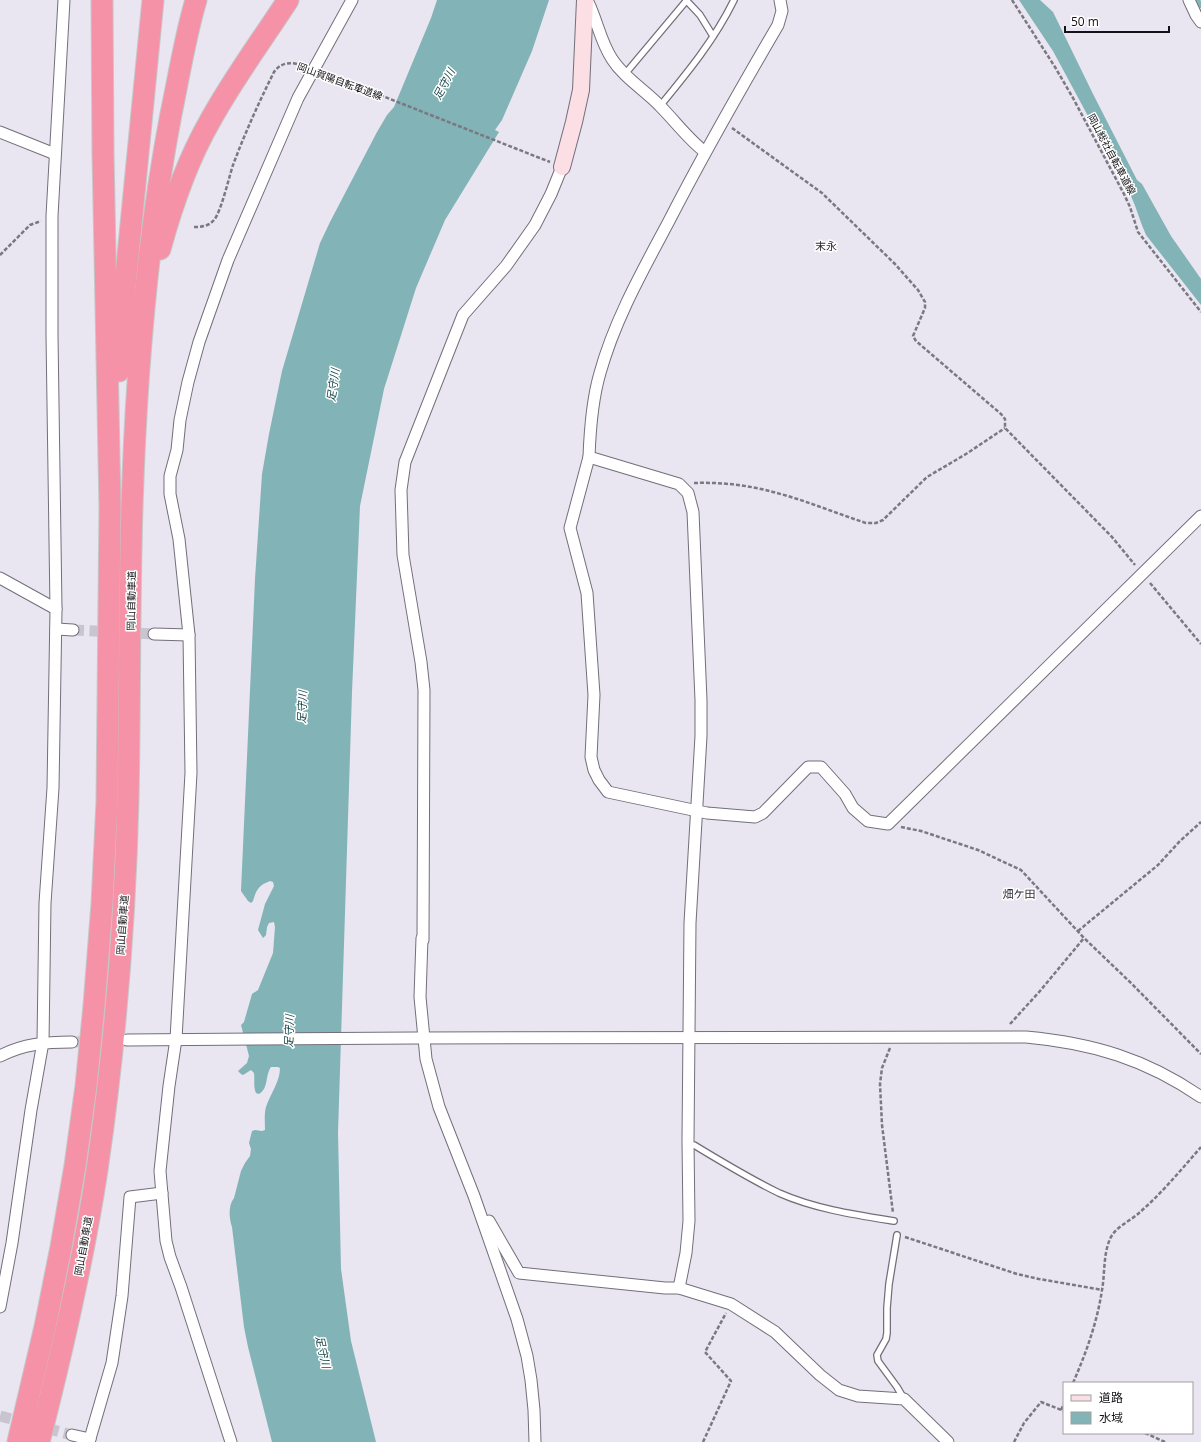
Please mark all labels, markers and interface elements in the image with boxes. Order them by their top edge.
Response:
scale bar [1065,8,1169,34]
text: 50 m [1071,13,1099,30]
street label: 岡山賀陽自転車道線 [295,59,385,103]
water label: 足守川 [429,65,458,102]
street label: 岡山総社自転車道線 [1085,111,1139,197]
district label: 末永 [815,238,837,253]
water label: 足守川 [323,367,342,402]
street label: 岡山自動車道 [123,571,139,631]
water label: 足守川 [293,689,310,724]
district label: 畑ケ田 [1003,886,1036,901]
street label: 岡山自動車道 [113,895,131,955]
water label: 足守川 [280,1013,297,1048]
street label: 岡山自動車道 [71,1215,95,1277]
water label: 足守川 [312,1334,335,1371]
legend [1063,1382,1193,1434]
text: 道路 [1099,1389,1123,1406]
text: 水域 [1099,1409,1123,1426]

